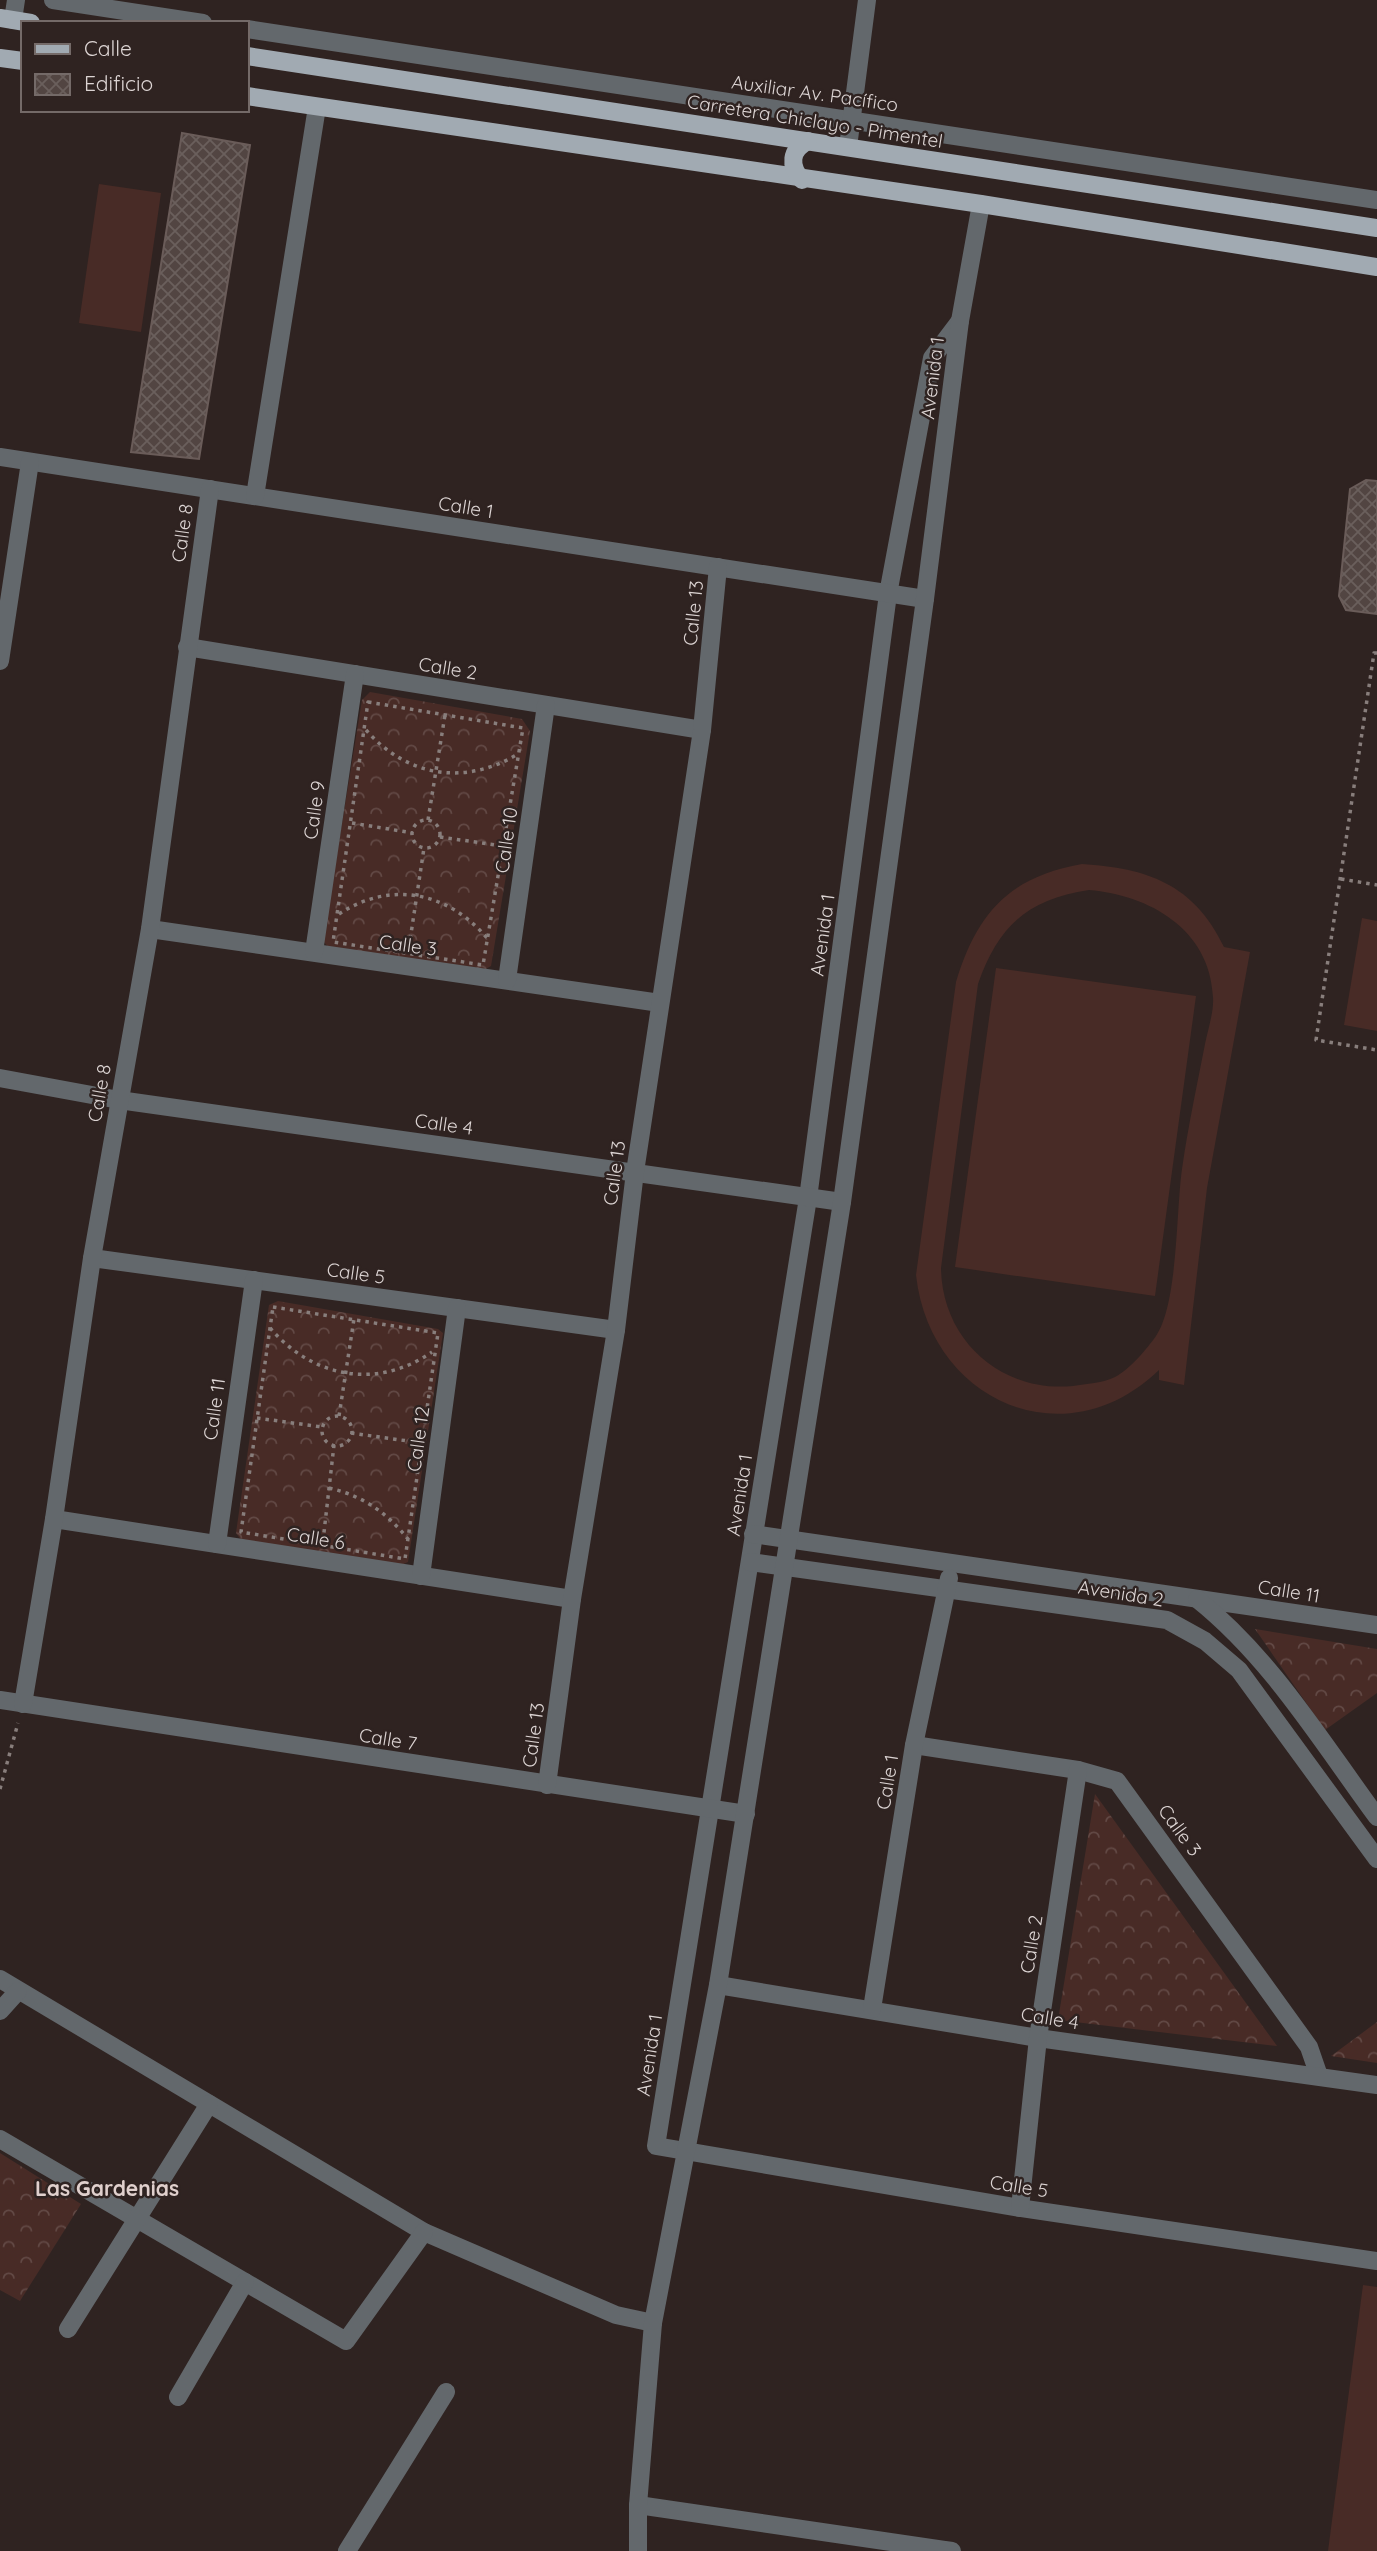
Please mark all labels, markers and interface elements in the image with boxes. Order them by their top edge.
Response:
legend [21,21,248,112]
text: Calle [84,35,132,61]
street label: Auxiliar Av. Pacífico [730,69,900,117]
text: Edificio [84,70,153,96]
street label: Carretera Chiclayo - Pimentel [685,89,945,153]
street label: Avenida 1 [915,335,949,421]
street label: Calle 1 [437,491,495,523]
street label: Calle 8 [166,502,198,564]
street label: Calle 13 [678,579,708,647]
street label: Calle 2 [417,652,479,684]
street label: Calle 9 [298,779,330,841]
street label: Calle 10 [489,805,523,875]
street label: Avenida 1 [804,892,840,978]
street label: Calle 3 [377,929,439,961]
street label: Calle 8 [82,1062,116,1124]
street label: Calle 4 [413,1108,475,1140]
street label: Calle 13 [598,1139,630,1207]
street label: Calle 5 [325,1257,387,1289]
street label: Calle 11 [198,1376,230,1442]
street label: Calle 12 [402,1405,434,1473]
street label: Avenida 1 [721,1452,757,1538]
street label: Calle 6 [285,1522,347,1554]
street label: Avenida 2 [1077,1574,1165,1612]
street label: Calle 11 [1256,1574,1322,1608]
street label: Calle 13 [517,1701,549,1769]
street label: Calle 7 [357,1723,419,1755]
street label: Calle 1 [871,1753,903,1811]
street label: Calle 3 [1153,1799,1207,1861]
street label: Calle 2 [1015,1913,1047,1975]
street label: Calle 4 [1019,2002,1081,2034]
street label: Avenida 1 [631,2012,667,2098]
street label: Calle 5 [988,2170,1050,2202]
district label: Las Gardenias [35,2175,179,2201]

